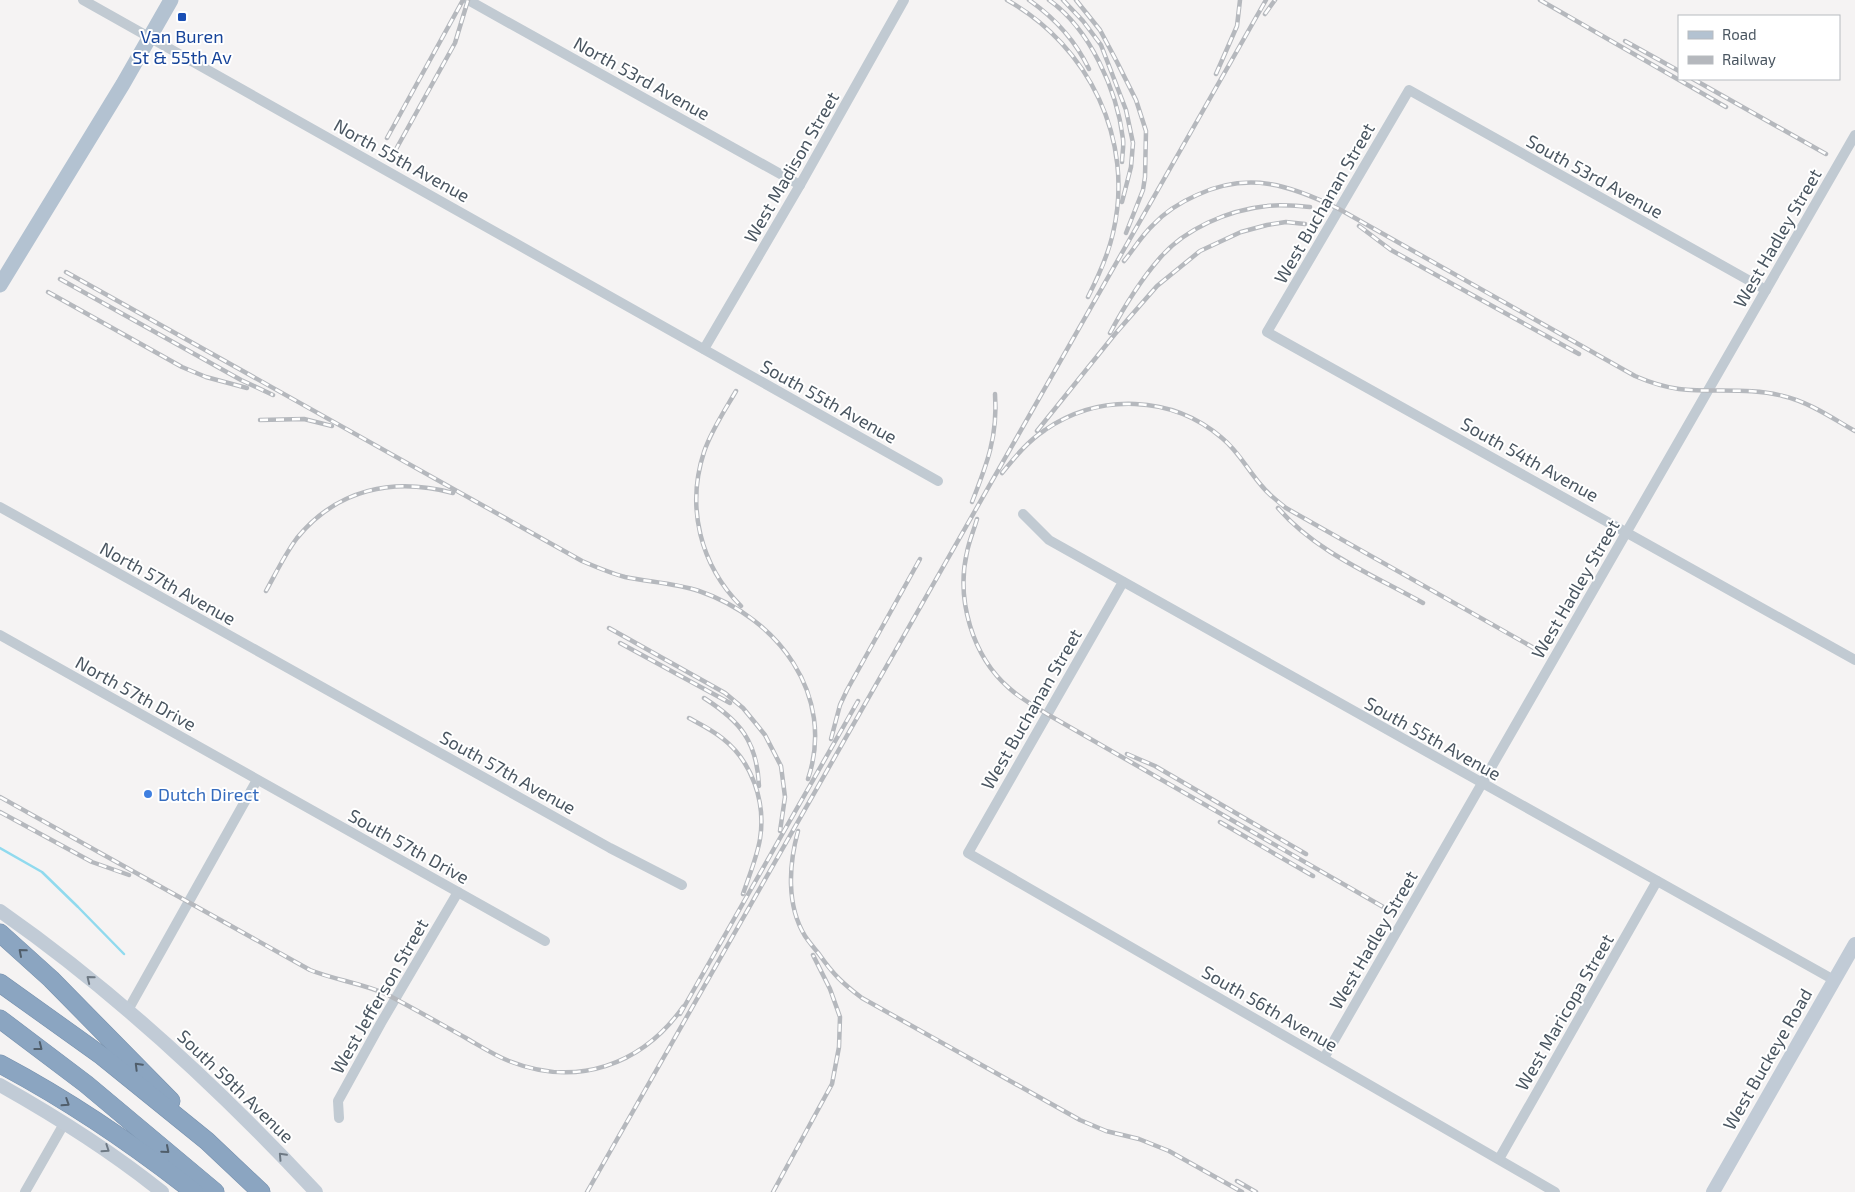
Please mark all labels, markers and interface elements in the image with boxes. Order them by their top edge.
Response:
marker: Van Buren St & 55th Av [176,11,188,23]
legend [1678,15,1840,80]
place label: Van Buren St & 55th Av [132,25,232,68]
text: Road [1722,25,1757,43]
street label: North 53rd Avenue [570,31,714,125]
text: Railway [1722,50,1776,68]
street label: West Madison Street [739,87,843,246]
street label: North 55th Avenue [330,114,474,206]
street label: West Buchanan Street [1269,119,1379,287]
street label: South 53rd Avenue [1523,129,1667,223]
street label: West Hadley Street [1728,164,1826,311]
street label: South 55th Avenue [757,354,901,448]
street label: South 54th Avenue [1457,412,1603,506]
street label: West Hadley Street [1526,515,1624,662]
street label: North 57th Avenue [96,537,240,629]
street label: West Buchanan Street [976,625,1086,793]
street label: North 57th Drive [72,651,200,735]
street label: South 55th Avenue [1361,691,1505,785]
street label: South 57th Avenue [436,726,580,818]
place label: Dutch Direct [158,783,259,805]
marker: Dutch Direct [142,788,154,800]
street label: South 57th Drive [345,804,473,888]
street label: West Hadley Street [1324,866,1422,1013]
street label: West Jefferson Street [326,914,432,1077]
street label: West Maricopa Street [1510,930,1618,1094]
one-way arrow [19,949,28,958]
street label: South 56th Avenue [1198,960,1342,1056]
one-way arrow [87,976,96,984]
street label: West Buckeye Road [1718,984,1816,1134]
street label: South 59th Avenue [173,1025,299,1147]
one-way arrow [34,1042,43,1051]
one-way arrow [135,1063,144,1072]
one-way arrow [60,1096,69,1106]
one-way arrow [100,1143,110,1152]
one-way arrow [160,1144,169,1153]
one-way arrow [279,1153,288,1162]

